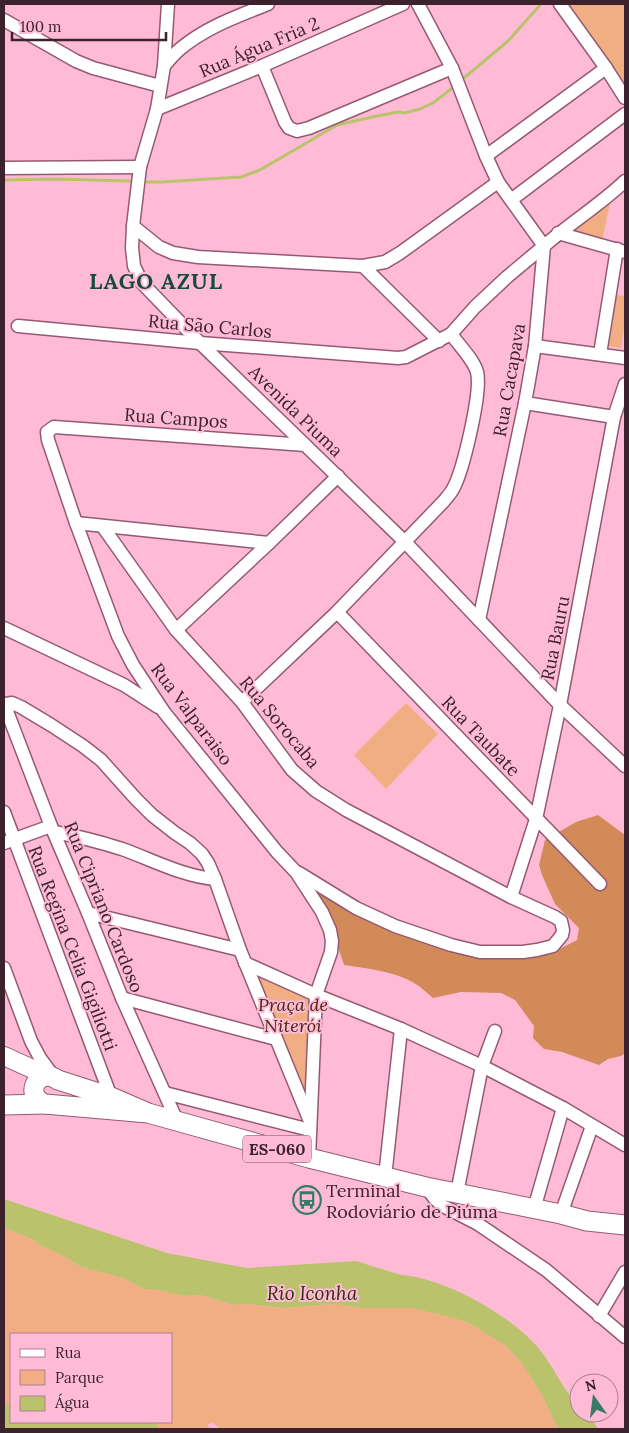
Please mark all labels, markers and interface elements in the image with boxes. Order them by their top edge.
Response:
scale bar [12,10,166,42]
street label: Rua Água Fria 2 [195,11,323,83]
text: 100 m [20,17,61,36]
district label: LAGO AZUL [89,267,223,295]
street label: Rua São Carlos [147,309,273,343]
street label: Rua Cacapava [488,321,530,439]
street label: Avenida Piuma [243,359,348,462]
street label: Rua Campos [123,403,229,433]
street label: Rua Bauru [536,593,575,682]
street label: Rua Valparaiso [146,658,238,770]
street label: Rua Sorocaba [235,671,325,773]
street label: Rua Taubate [437,691,525,781]
street label: Rua Cipriano Cardoso [59,818,149,996]
street label: Rua Regina Celia Gigiliotti [23,842,123,1054]
park label: Praça de Niterói [258,993,328,1037]
road number: ES-060 [243,1136,311,1162]
place label: Terminal Rodoviário de Piúma [326,1179,498,1223]
bus stop icon: Terminal Rodoviário de Piúma [292,1185,322,1215]
water label: Rio Iconha [267,1281,358,1305]
legend [10,1333,172,1423]
text: Rua [55,1343,81,1362]
text: Parque [55,1368,104,1387]
north arrow [569,1373,619,1423]
text: N [583,1375,598,1395]
text: Água [54,1393,90,1412]

